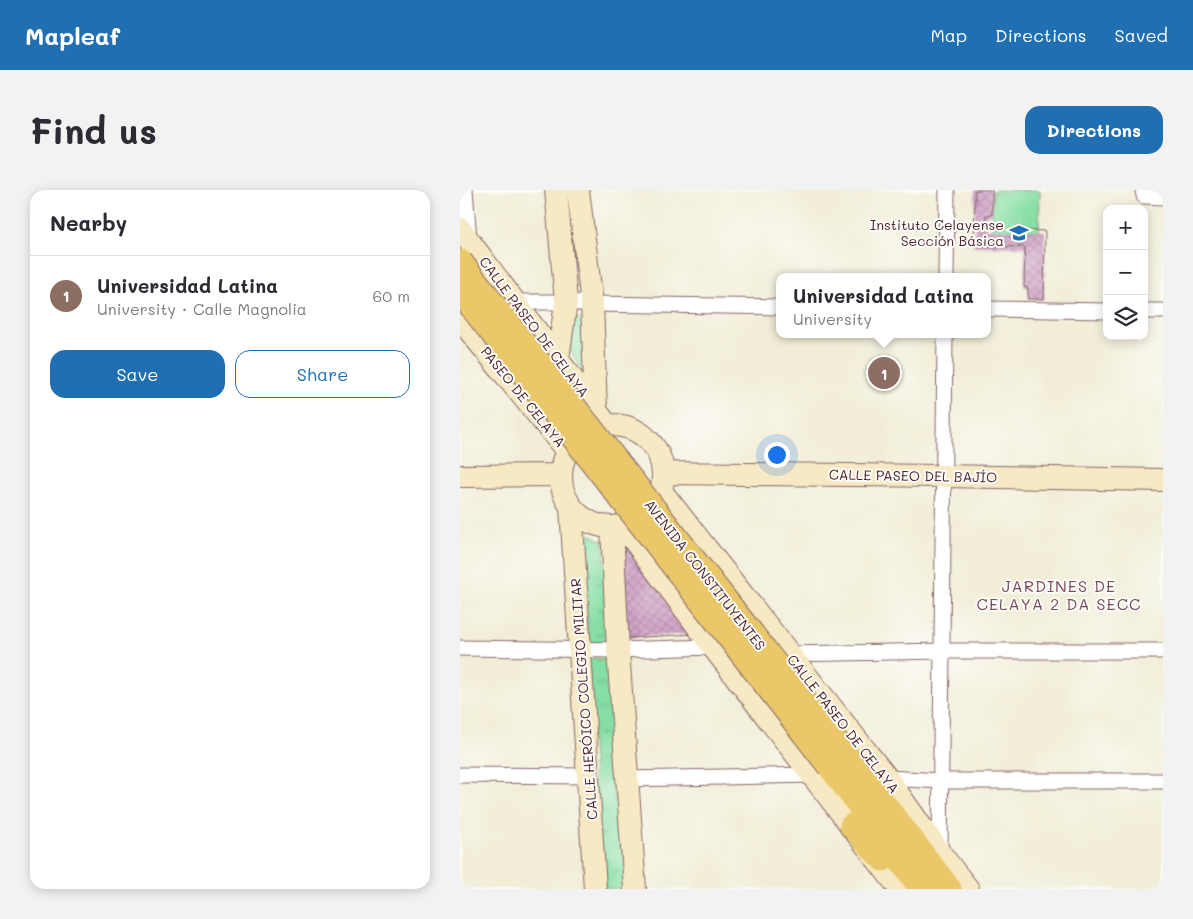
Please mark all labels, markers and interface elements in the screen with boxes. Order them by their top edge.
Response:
text: Mapleaf [25,20,120,51]
text: Map [930,23,967,47]
text: Directions [995,23,1087,47]
text: Saved [1115,23,1168,47]
button: Directions [1025,106,1163,154]
text: Find us [30,107,157,153]
map controls [1103,205,1148,340]
button: + [1103,205,1148,250]
text: Nearby [50,209,127,236]
place label: Instituto Celayense Sección Básica [870,215,1004,250]
school or university icon: Instituto Celayense Sección Básica [1008,222,1030,244]
button: − [1103,250,1148,295]
street label: CALLE PASEO DE CELAYA [476,253,592,401]
text: Universidad Latina [97,273,278,298]
popup [776,273,991,338]
text: Universidad Latina [793,283,974,308]
text: 1 [62,285,70,306]
text: 60 m [373,285,410,306]
button: layers [1103,295,1148,340]
text: University · Calle Magnolia [97,298,307,319]
text: University [793,308,872,329]
street label: PASEO DE CELAYA [477,343,569,451]
button: Save [50,350,225,398]
button: Share [235,350,410,398]
pin: 1 [868,354,900,392]
your location [764,442,790,468]
street label: CALLE PASEO DEL BAJÍO [829,465,997,486]
street label: AVENIDA CONSTITUYENTES [641,495,770,654]
district label: JARDINES DE CELAYA 2 DA SECC [977,575,1142,614]
street label: CALLE HERÓICO COLEGIO MILITAR [566,577,601,821]
street label: CALLE PASEO DE CELAYA [783,650,904,797]

